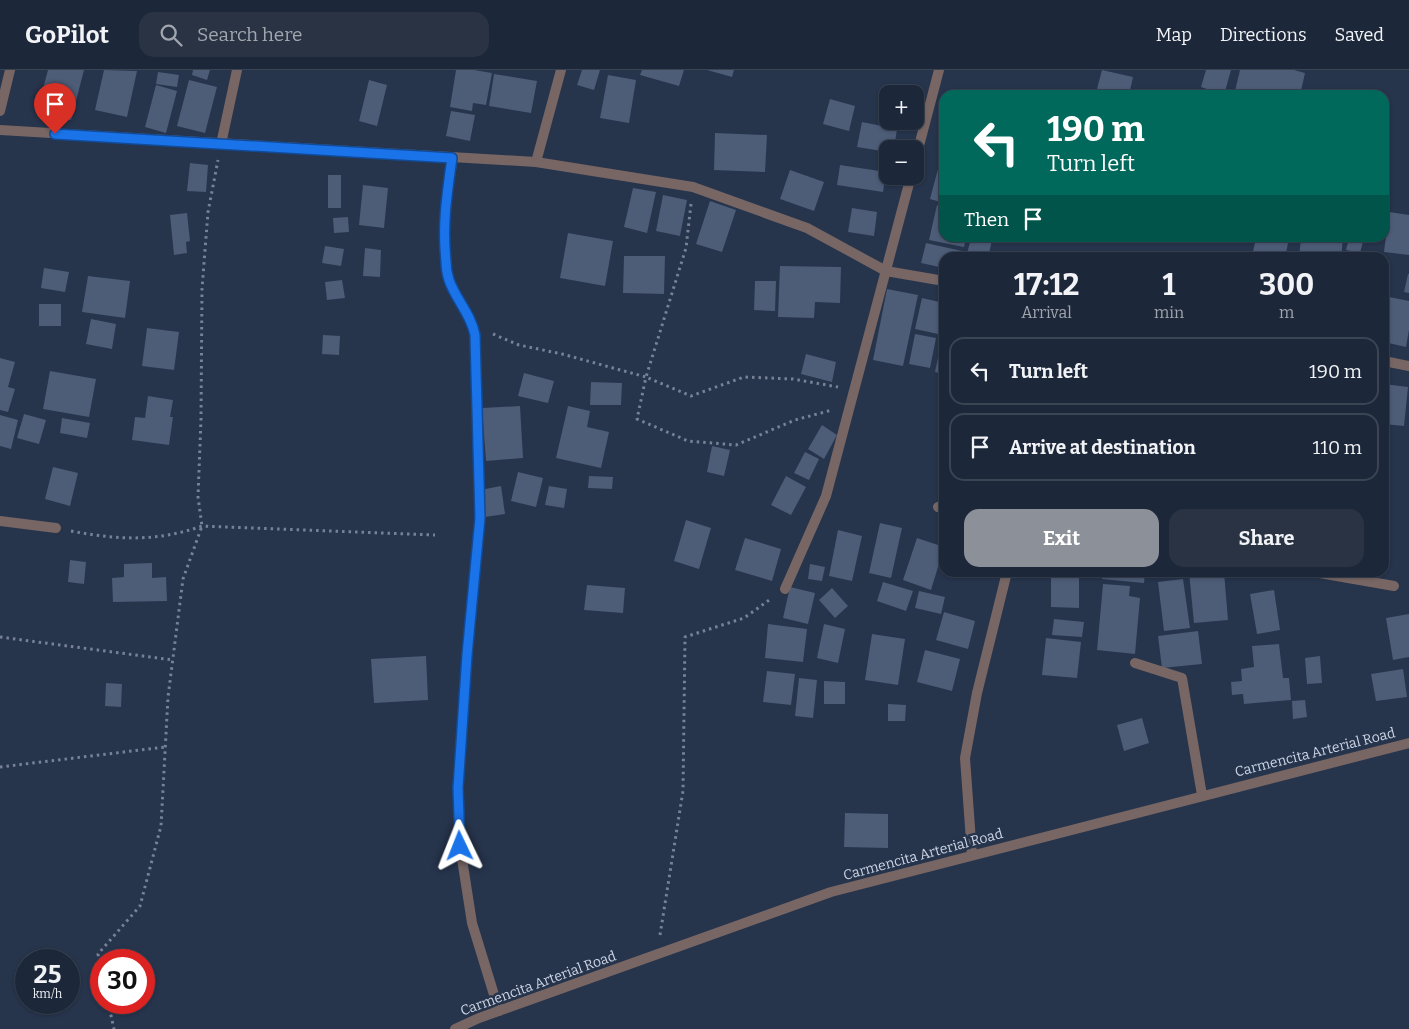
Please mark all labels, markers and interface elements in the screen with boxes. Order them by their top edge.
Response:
search box [139,12,489,57]
text: GoPilot [25,21,109,49]
icon: search [157,21,185,49]
text: Search here [197,23,303,46]
text: Map [1156,24,1192,46]
text: Directions [1220,24,1307,46]
text: Saved [1335,24,1384,46]
pin [34,83,76,134]
map controls [879,85,924,185]
button: + [879,85,924,130]
icon: arrive [41,90,69,118]
text: 190 m [1047,108,1145,150]
icon: left [964,110,1029,175]
button: − [879,140,924,185]
text: Turn left [1047,150,1135,177]
icon: arrive [1019,205,1047,233]
text: Then [964,208,1009,231]
text: 17:12 [1014,267,1079,303]
text: 1 [1163,267,1176,303]
text: 300 [1259,267,1314,303]
text: Arrival [1021,303,1072,322]
text: min [1154,303,1184,322]
text: m [1279,303,1294,322]
icon: left [966,357,994,385]
text: Turn left [1009,360,1088,383]
text: 190 m [1309,360,1362,383]
icon: arrive [966,433,994,461]
text: Arrive at destination [1009,436,1196,459]
text: 110 m [1312,436,1362,459]
button: Exit [964,509,1159,567]
button: Share [1169,509,1364,567]
street label: Carmencita Arterial Road [1233,724,1397,781]
position arrow [433,819,485,871]
street label: Carmencita Arterial Road [841,825,1005,884]
street label: Carmencita Arterial Road [458,947,618,1020]
speed limit sign: 30 [90,949,155,1014]
text: 25 [34,960,61,990]
text: km/h [33,987,62,1001]

